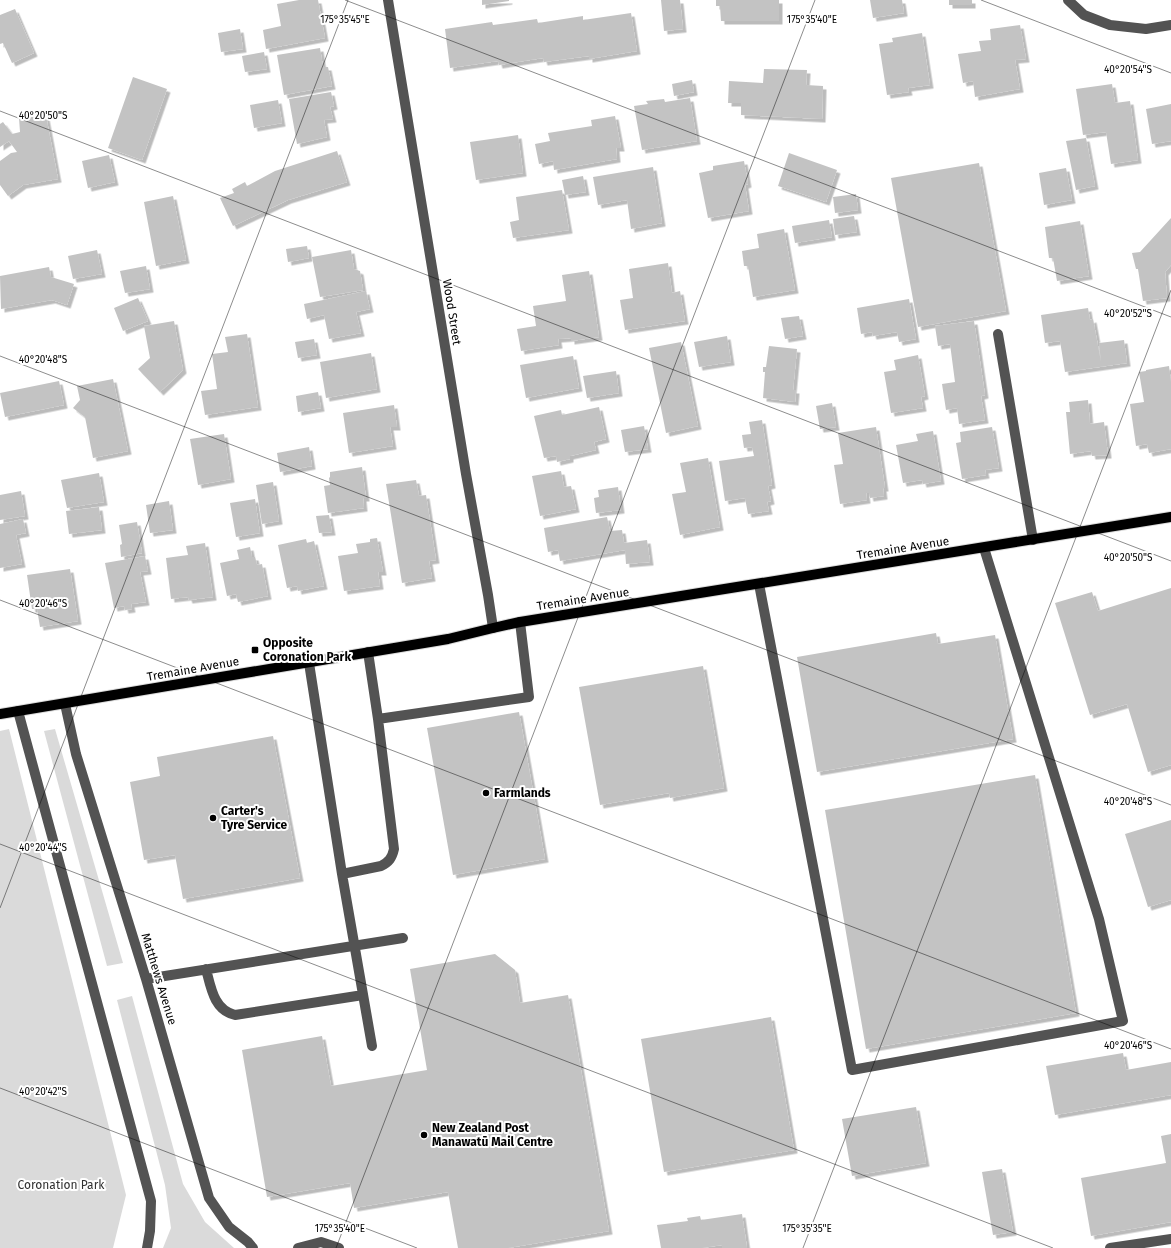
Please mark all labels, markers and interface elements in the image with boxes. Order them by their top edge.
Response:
text: 175°35'45"E [320,14,370,26]
text: 175°35'40"E [787,14,837,26]
text: 40°20'54"S [1104,64,1153,76]
text: 40°20'50"S [19,110,68,122]
street label: Wood Street [440,278,464,347]
text: 40°20'52"S [1104,308,1153,320]
text: 40°20'48"S [19,354,68,366]
street label: Tremaine Avenue [856,534,950,562]
text: 40°20'50"S [1104,552,1153,564]
street label: Tremaine Avenue [536,585,630,613]
text: 40°20'46"S [19,598,68,610]
place label: Opposite Coronation Park [263,636,351,664]
marker: Opposite Coronation Park [250,645,260,655]
street label: Tremaine Avenue [146,654,240,684]
place label: Farmlands [494,786,551,800]
marker: Farmlands [481,788,491,798]
text: 40°20'48"S [1104,796,1153,808]
place label: Carter's Tyre Service [221,804,287,832]
marker: Carter's Tyre Service [208,813,218,823]
text: 40°20'44"S [19,842,68,854]
street label: Matthews Avenue [138,931,180,1027]
text: 40°20'46"S [1104,1040,1153,1052]
text: 40°20'42"S [19,1086,67,1098]
place label: New Zealand Post Manawatū Mail Centre [432,1121,553,1149]
marker: New Zealand Post Manawatū Mail Centre [419,1130,429,1140]
park label: Coronation Park [18,1178,105,1192]
text: 175°35'40"E [315,1223,365,1235]
text: 175°35'35"E [782,1223,832,1235]

